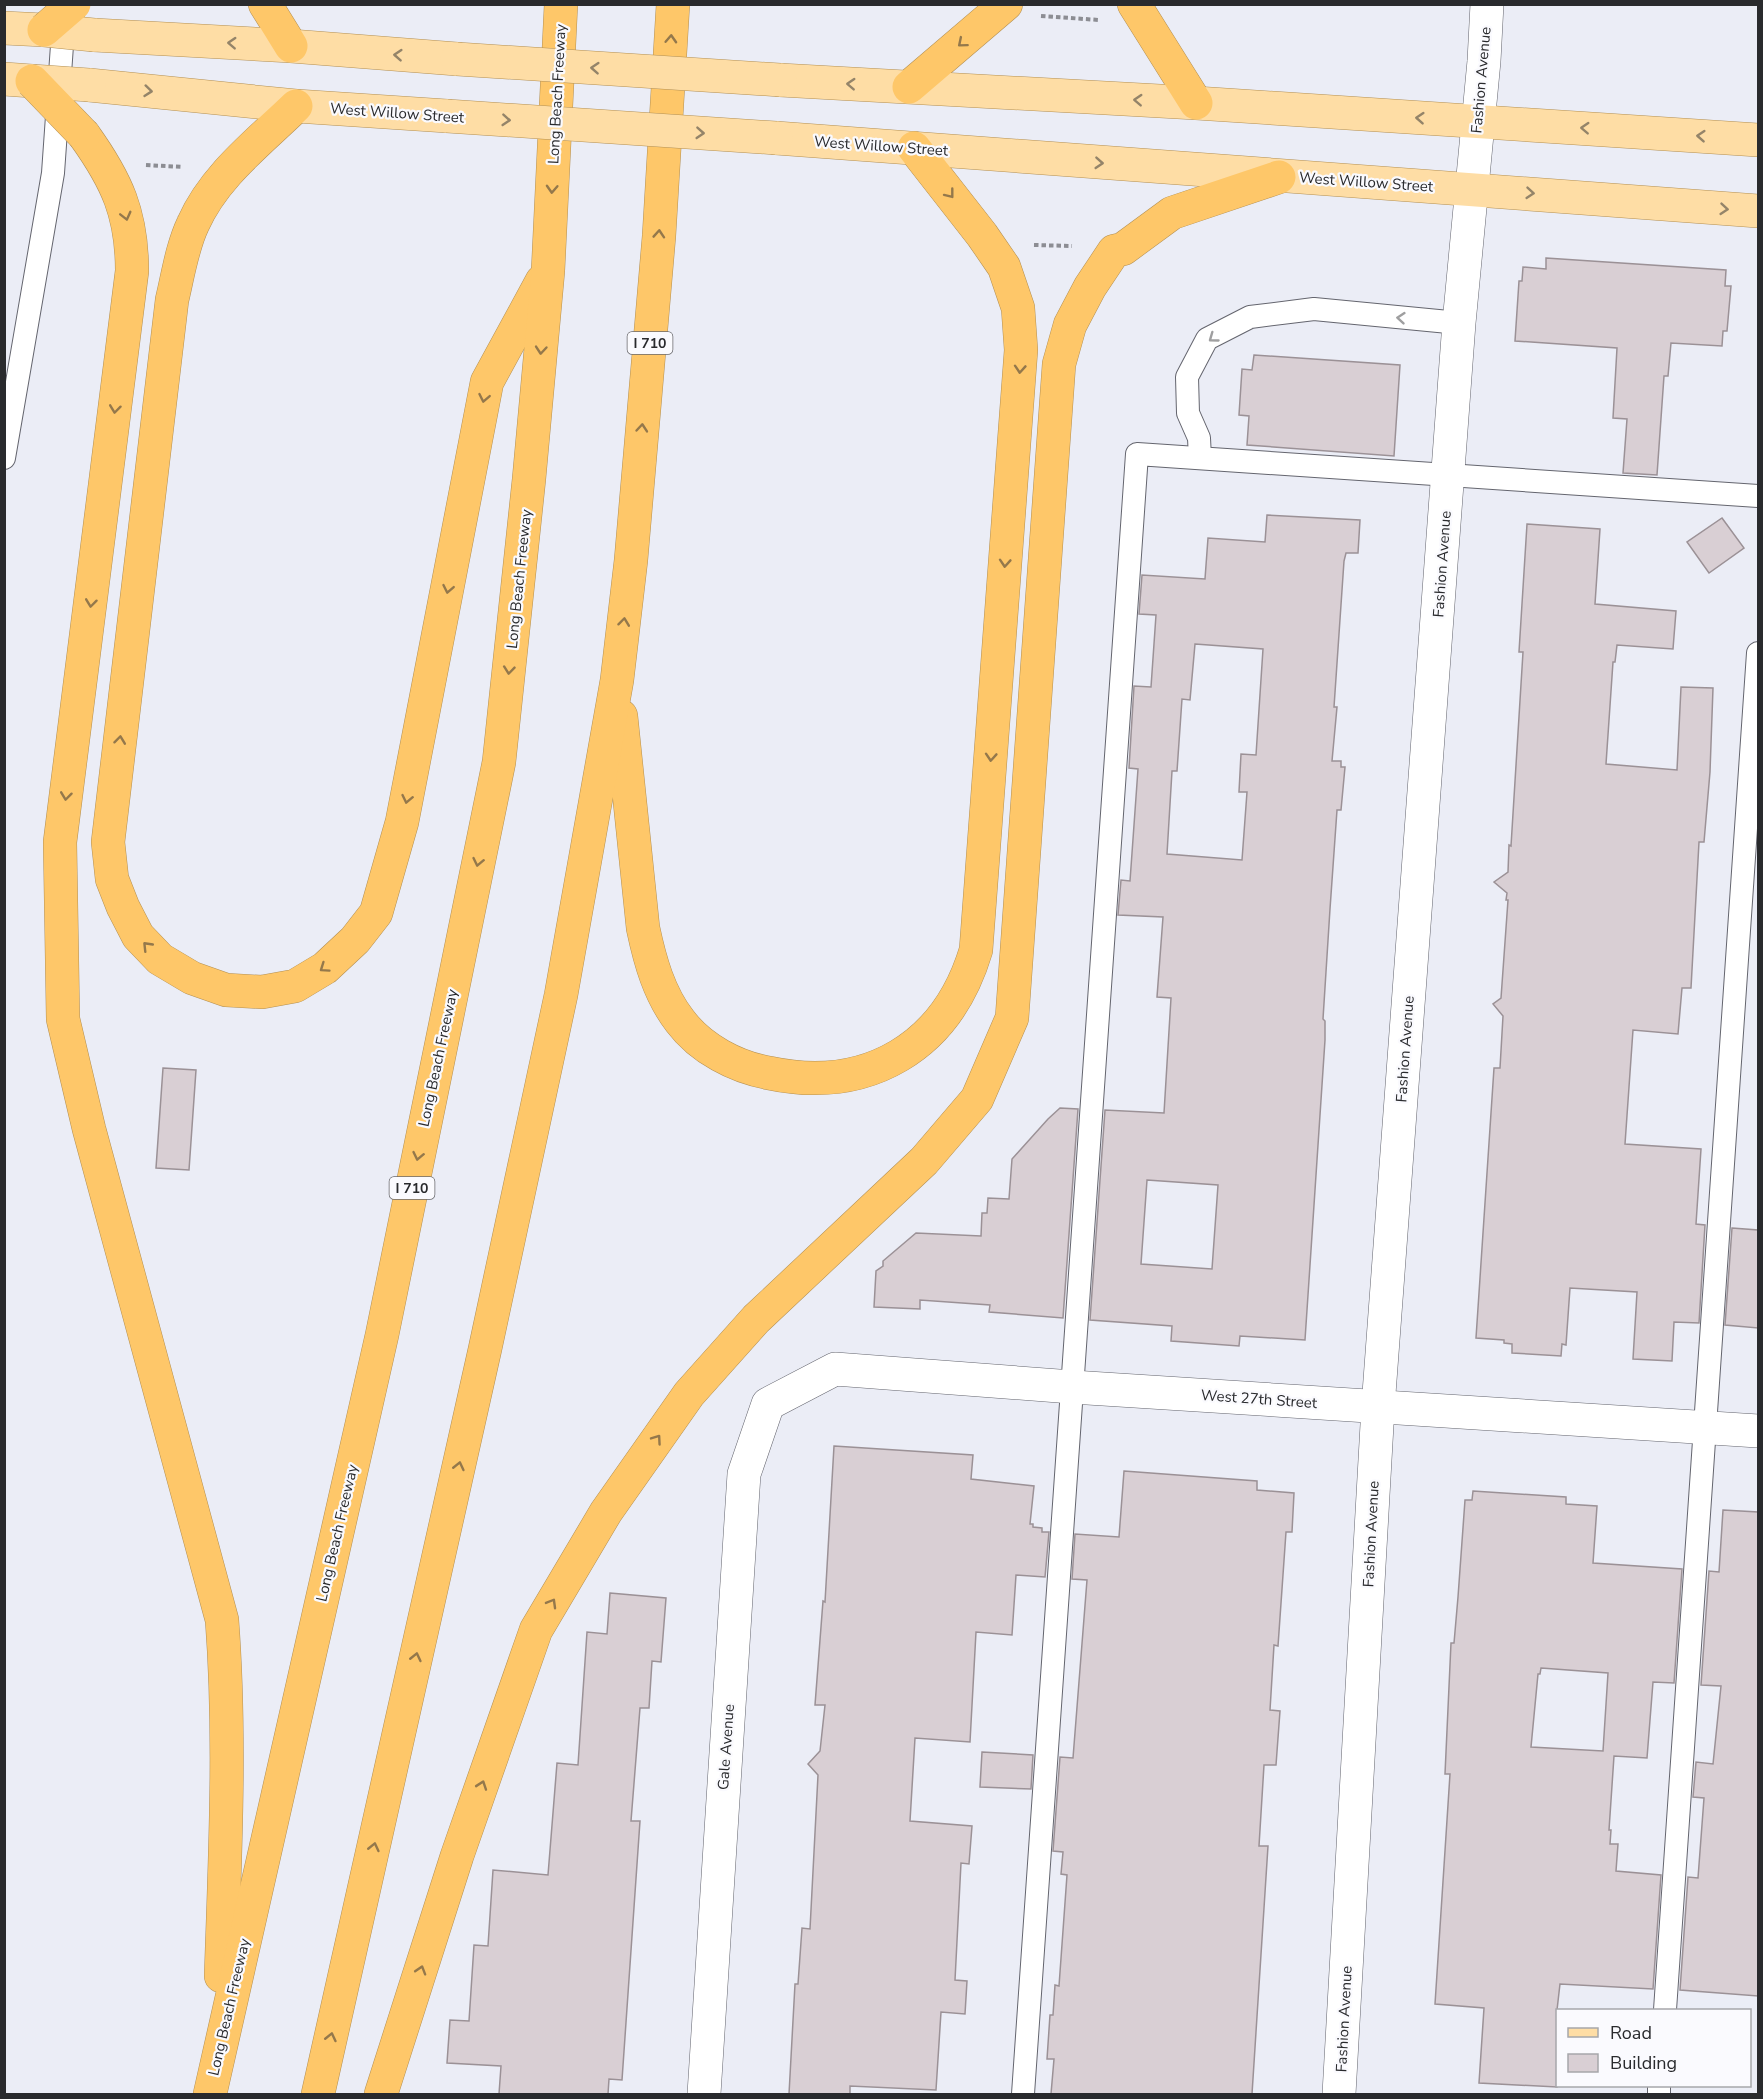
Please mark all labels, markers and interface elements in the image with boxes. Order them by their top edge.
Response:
street label: Long Beach Freeway [543,23,571,165]
street label: Fashion Avenue [1466,26,1496,134]
one-way arrow [665,34,678,43]
one-way arrow [228,36,237,49]
one-way arrow [958,36,969,47]
one-way arrow [394,48,403,61]
one-way arrow [591,62,600,75]
one-way arrow [846,78,855,91]
one-way arrow [143,84,152,97]
one-way arrow [1133,94,1142,107]
street label: West Willow Street [329,98,465,128]
one-way arrow [1415,112,1424,125]
one-way arrow [501,113,510,126]
one-way arrow [1581,122,1590,135]
one-way arrow [696,126,705,139]
one-way arrow [1697,130,1706,143]
street label: West Willow Street [813,131,949,161]
one-way arrow [1094,156,1103,169]
street label: West Willow Street [1298,167,1434,197]
one-way arrow [545,184,558,193]
one-way arrow [1525,186,1534,199]
one-way arrow [942,188,953,199]
one-way arrow [1720,202,1729,215]
one-way arrow [118,211,131,221]
one-way arrow [653,229,666,238]
one-way arrow [1396,312,1406,325]
one-way arrow [1209,331,1220,342]
road number: I 710 [628,332,672,354]
one-way arrow [535,346,548,355]
one-way arrow [1014,364,1027,373]
one-way arrow [478,392,491,402]
one-way arrow [109,405,122,414]
one-way arrow [636,423,649,432]
street label: Long Beach Freeway [502,508,536,650]
street label: Fashion Avenue [1428,510,1456,618]
one-way arrow [999,559,1012,568]
one-way arrow [442,584,455,594]
one-way arrow [85,598,97,607]
one-way arrow [617,617,629,626]
one-way arrow [503,665,516,674]
one-way arrow [113,736,125,745]
one-way arrow [985,753,998,762]
one-way arrow [61,791,73,801]
one-way arrow [401,793,414,803]
one-way arrow [472,857,485,867]
one-way arrow [144,942,155,953]
one-way arrow [319,961,330,972]
street label: Long Beach Freeway [414,987,462,1129]
street label: Fashion Avenue [1391,995,1419,1103]
one-way arrow [412,1151,425,1161]
road number: I 710 [390,1177,434,1199]
street label: West 27th Street [1200,1385,1319,1413]
one-way arrow [650,1435,661,1446]
street label: Long Beach Freeway [311,1462,363,1604]
one-way arrow [451,1462,464,1472]
street label: Fashion Avenue [1358,1480,1384,1588]
one-way arrow [545,1599,556,1609]
one-way arrow [409,1652,422,1662]
street label: Gale Avenue [713,1703,739,1791]
one-way arrow [474,1780,487,1790]
one-way arrow [366,1842,379,1852]
street label: Long Beach Freeway [203,1936,255,2078]
one-way arrow [414,1965,426,1976]
street label: Fashion Avenue [1331,1965,1357,2073]
legend [1556,2009,1751,2087]
text: Road [1610,2021,1652,2045]
one-way arrow [324,2033,337,2043]
text: Building [1610,2051,1677,2075]

